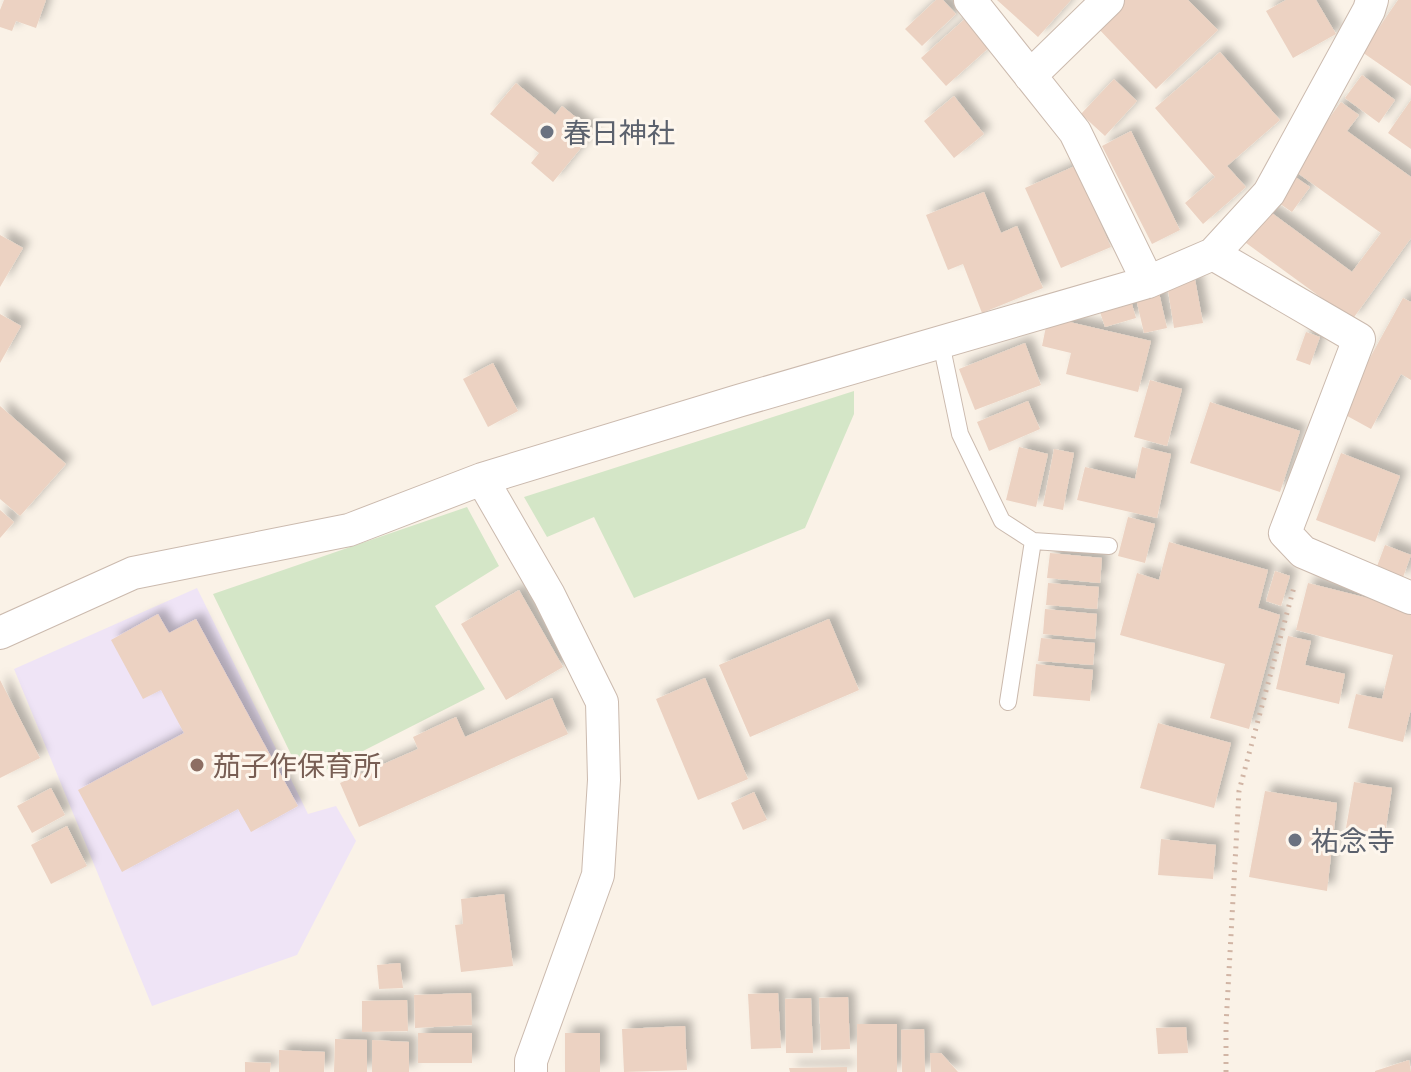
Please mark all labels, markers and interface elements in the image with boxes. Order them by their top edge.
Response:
place label: 春日神社 [563,115,675,150]
marker: 春日神社 [538,123,556,141]
place label: 茄子作保育所 [213,748,381,783]
marker: 茄子作保育所 [188,756,206,774]
place label: 祐念寺 [1311,823,1395,858]
marker: 祐念寺 [1286,831,1304,849]

